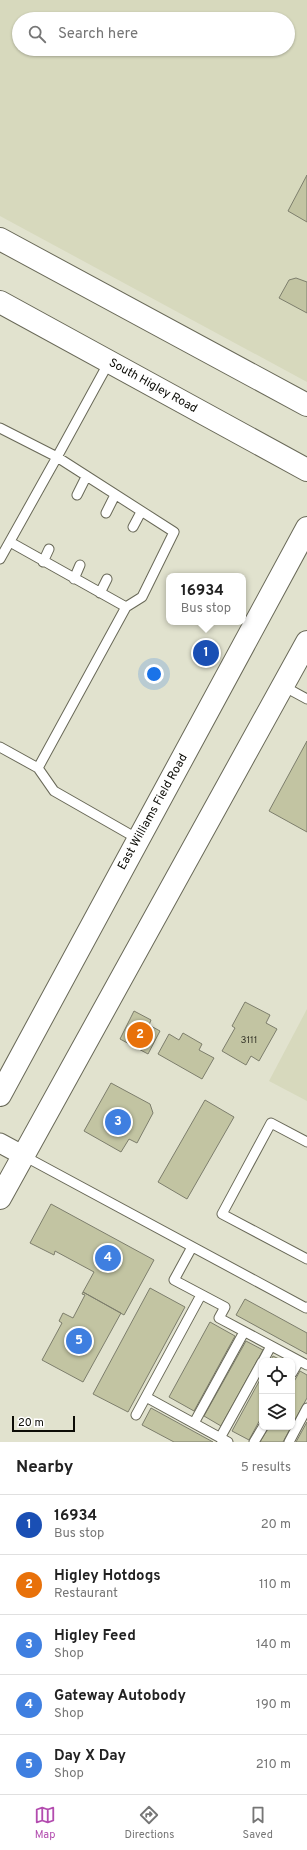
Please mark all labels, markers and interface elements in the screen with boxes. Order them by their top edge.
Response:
search box [12,12,295,56]
icon: search [26,23,48,45]
text: Search here [58,25,138,44]
street label: South Higley Road [106,355,200,417]
popup [166,573,246,625]
text: 16934 [181,582,224,601]
text: Bus stop [181,601,231,617]
pin: 1 [193,638,219,668]
your location [144,664,164,684]
street label: East Williams Field Road [114,751,192,873]
pin: 2 [127,1020,153,1050]
house number: 3111 [240,1034,258,1047]
pin: 3 [105,1107,131,1137]
pin: 4 [95,1243,121,1273]
pin: 5 [66,1326,92,1356]
map controls [259,1358,295,1430]
button: locate [259,1358,295,1394]
button: layers [259,1394,295,1430]
scale bar [12,1414,75,1433]
text: 20 m [18,1416,44,1430]
text: Nearby [16,1457,73,1479]
text: 5 results [241,1460,291,1476]
text: 16934 [54,1507,97,1526]
text: 1 [26,1517,32,1533]
text: 20 m [261,1517,291,1533]
text: Bus stop [54,1526,104,1542]
text: Higley Hotdogs [54,1567,161,1586]
text: 2 [25,1577,33,1593]
text: 110 m [259,1577,291,1593]
text: Restaurant [54,1586,118,1602]
text: Higley Feed [54,1627,136,1646]
text: 3 [25,1637,33,1653]
text: 140 m [256,1637,291,1653]
text: Shop [54,1646,84,1662]
text: Gateway Autobody [54,1687,186,1706]
text: 4 [25,1697,33,1713]
text: 190 m [256,1697,291,1713]
text: Shop [54,1706,84,1722]
text: Day X Day [54,1747,126,1766]
text: 5 [25,1757,33,1773]
text: 210 m [256,1757,291,1773]
text: Shop [54,1766,84,1782]
tab: Map [34,1804,56,1842]
tab: Directions [124,1804,174,1842]
tab: Saved [243,1804,273,1842]

